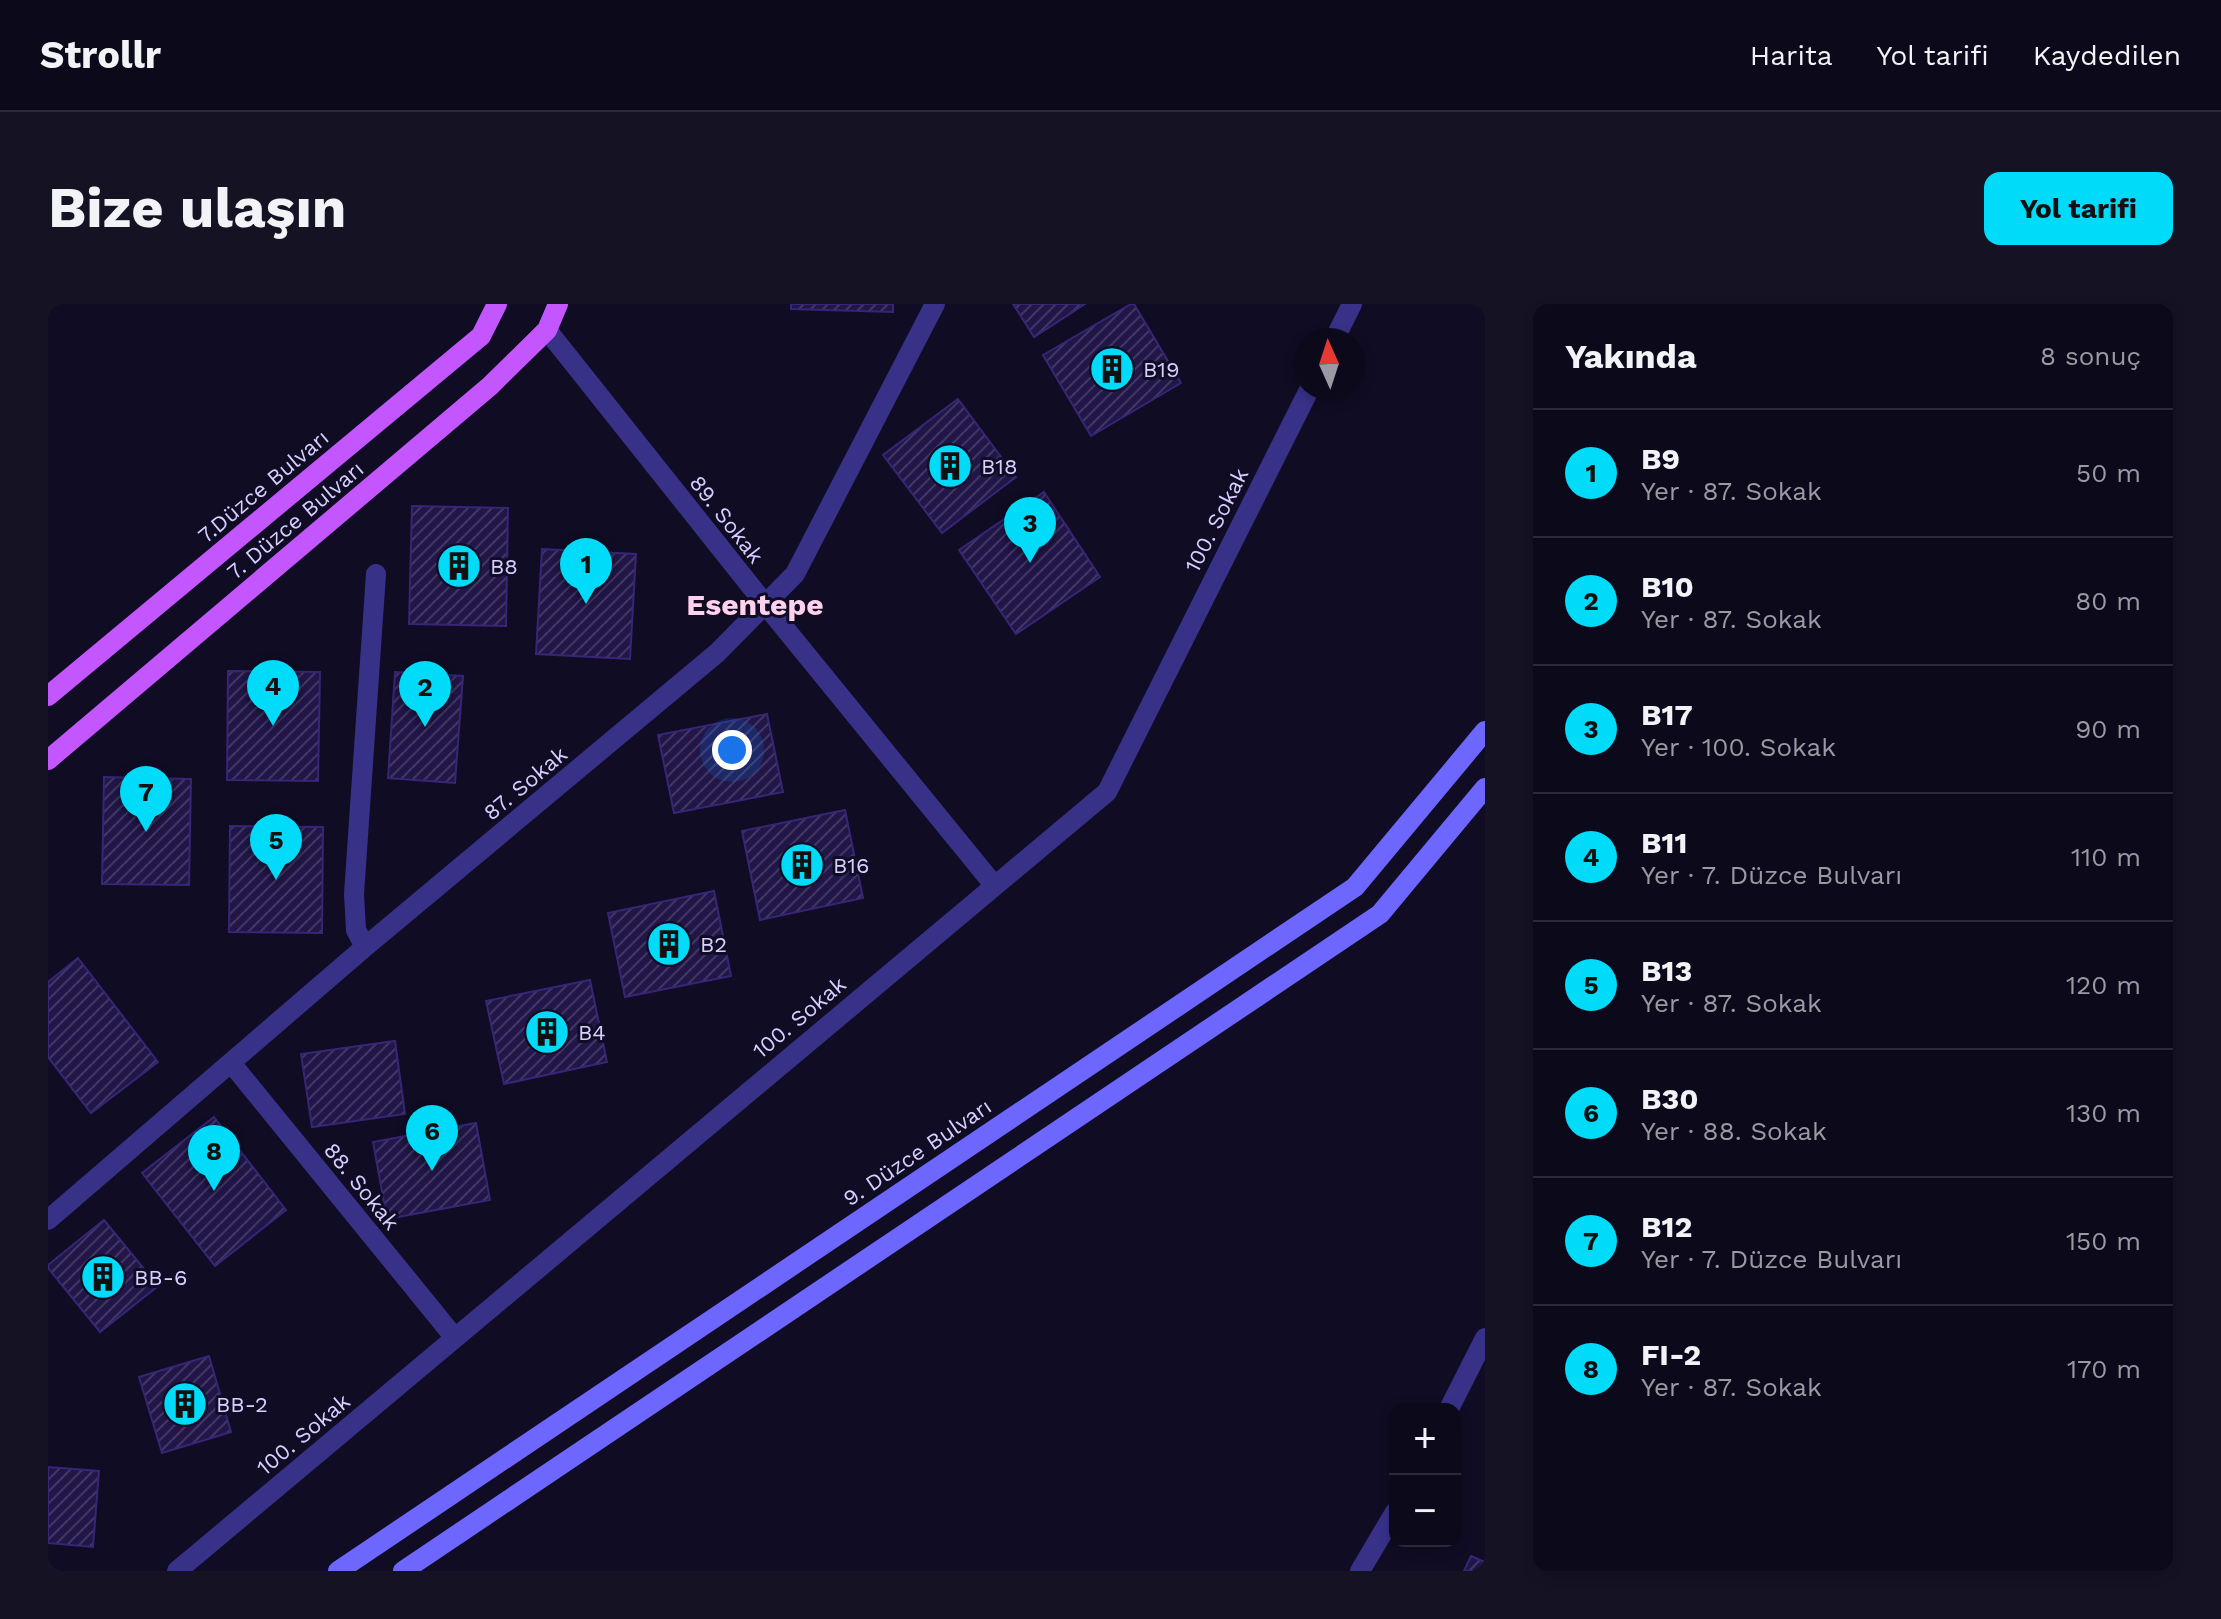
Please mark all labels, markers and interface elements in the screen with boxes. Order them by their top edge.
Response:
text: Strollr [40,33,161,77]
text: Harita [1750,39,1832,72]
text: Yol tarifi [1876,39,1989,72]
text: Kaydedilen [2033,39,2181,72]
button: Yol tarifi [1984,172,2173,245]
text: Bize ulaşın [48,175,347,241]
north arrow [1293,328,1365,400]
text: Yakında [1565,336,1697,376]
text: 8 sonuç [2040,341,2141,371]
building icon: B19 [1088,345,1136,393]
place label: B19 [1143,357,1180,382]
street label: 7.Düzce Bulvarı [193,425,334,548]
text: B9 [1641,441,1680,476]
building icon: B18 [926,442,974,490]
place label: B18 [981,454,1018,479]
street label: 7. Düzce Bulvarı [222,456,368,585]
text: 1 [1585,458,1597,488]
text: 50 m [2076,458,2141,488]
street label: 100. Sokak [1180,464,1253,576]
street label: 89. Sokak [685,470,769,568]
text: Yer · 87. Sokak [1641,476,1822,506]
pin: 3 [1004,497,1056,563]
pin: 1 [560,538,612,604]
building icon: B8 [435,542,483,590]
place label: B8 [490,554,518,579]
text: B10 [1641,569,1694,604]
text: 2 [1583,586,1599,616]
text: 80 m [2075,586,2141,616]
district label: Esentepe [686,587,824,622]
text: Yer · 87. Sokak [1641,604,1822,634]
pin: 4 [247,660,299,726]
pin: 2 [399,661,451,727]
text: B17 [1641,697,1693,732]
text: 3 [1583,714,1599,744]
text: 90 m [2075,714,2141,744]
your location [712,730,752,770]
text: Yer · 100. Sokak [1641,732,1836,762]
street label: 87. Sokak [479,741,572,825]
pin: 7 [120,766,172,832]
pin: 5 [250,814,302,880]
text: B11 [1641,825,1687,860]
building icon: B16 [778,841,826,889]
text: 4 [1583,842,1599,872]
text: 110 m [2071,842,2141,872]
place label: B16 [833,853,869,878]
text: Yer · 7. Düzce Bulvarı [1641,860,1902,890]
building icon: B2 [645,920,693,968]
place label: B2 [700,932,727,957]
text: B13 [1641,953,1692,988]
text: 5 [1583,970,1599,1000]
text: 120 m [2066,970,2141,1000]
street label: 100. Sokak [748,971,851,1063]
text: Yer · 87. Sokak [1641,988,1822,1018]
building icon: B4 [523,1008,571,1056]
place label: B4 [578,1020,606,1045]
text: B30 [1641,1081,1699,1116]
street label: 9. Düzce Bulvarı [839,1094,996,1211]
text: 6 [1583,1098,1599,1128]
text: 130 m [2066,1098,2141,1128]
pin: 6 [406,1105,458,1171]
text: Yer · 88. Sokak [1641,1116,1827,1146]
pin: 8 [188,1125,240,1191]
street label: 88. Sokak [319,1138,404,1235]
text: B12 [1641,1209,1692,1244]
text: 7 [1583,1226,1599,1256]
text: 150 m [2066,1226,2141,1256]
text: Yer · 7. Düzce Bulvarı [1641,1244,1902,1274]
building icon: BB-6 [79,1253,127,1301]
place label: BB-6 [134,1265,187,1290]
text: FI-2 [1641,1337,1701,1372]
text: 8 [1583,1354,1599,1384]
text: 170 m [2067,1354,2141,1384]
text: Yer · 87. Sokak [1641,1372,1822,1402]
building icon: BB-2 [161,1380,209,1428]
street label: 100. Sokak [252,1388,355,1480]
place label: BB-2 [216,1392,268,1417]
map controls [1389,1403,1461,1547]
button: + [1389,1403,1461,1475]
button: − [1389,1475,1461,1547]

